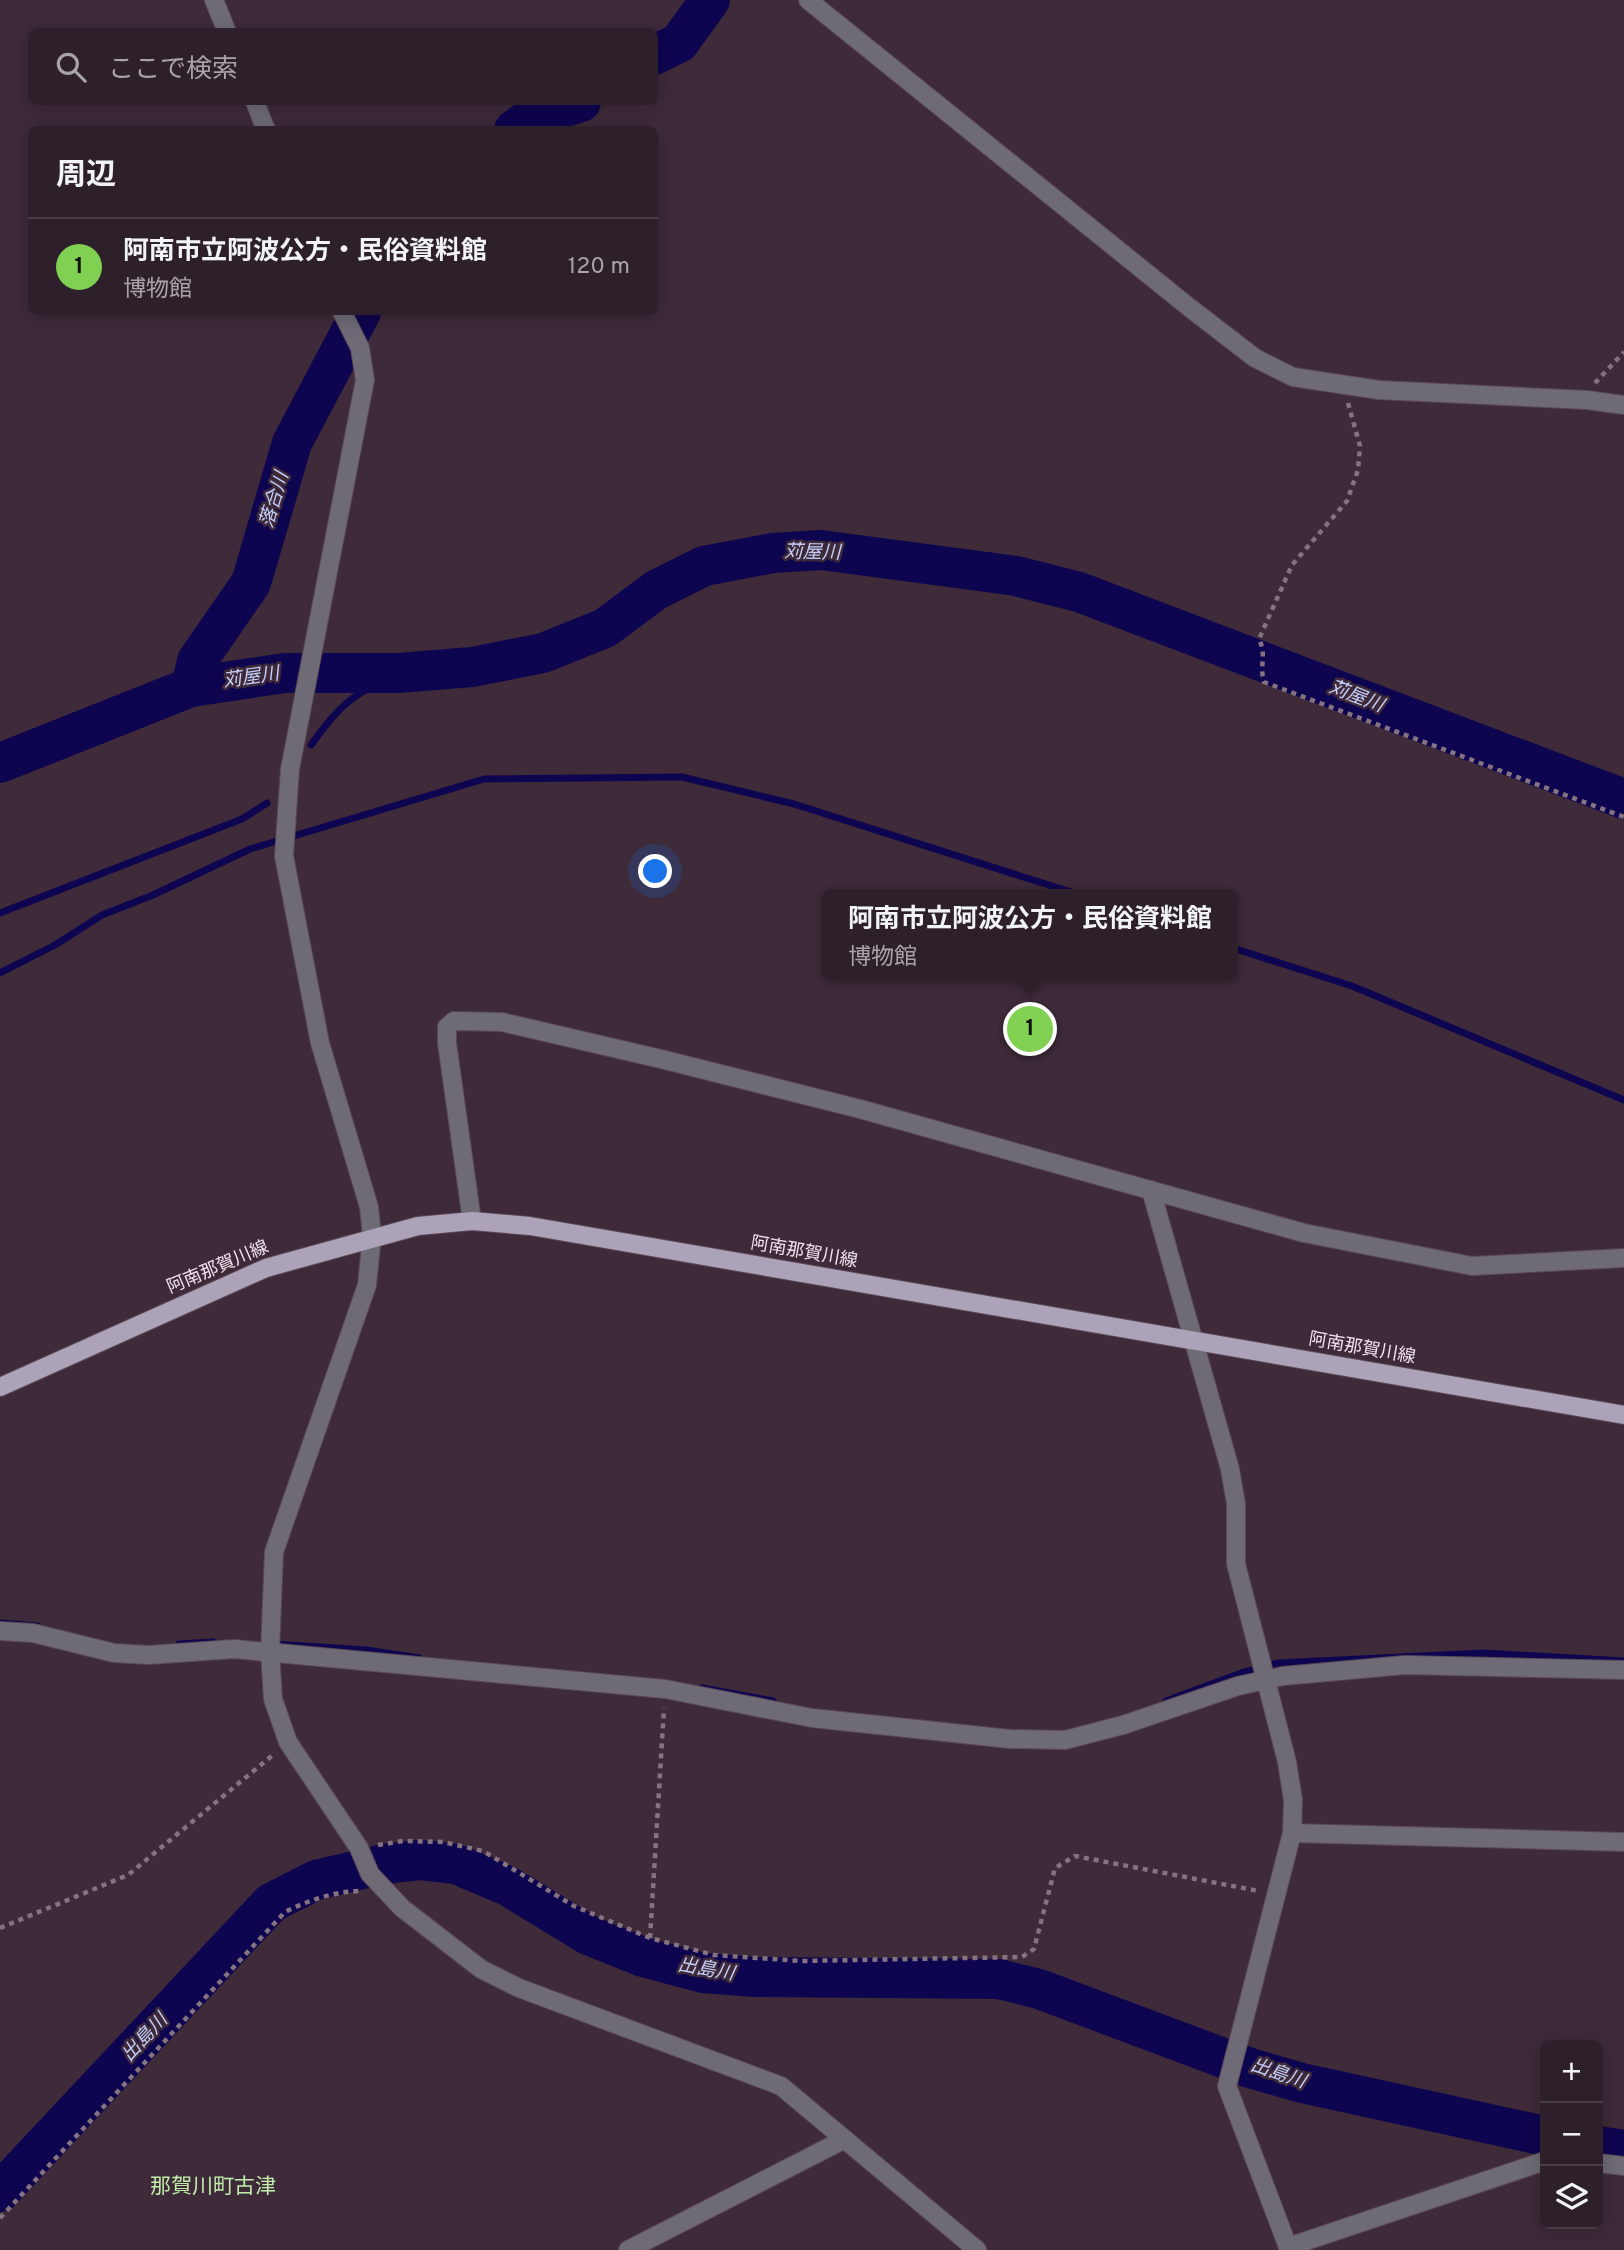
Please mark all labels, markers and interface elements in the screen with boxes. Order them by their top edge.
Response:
search box [28,28,658,105]
icon: search [52,48,90,86]
text: ここで検索 [108,54,238,87]
text: 周辺 [56,158,116,195]
text: 阿南市立阿波公方・民俗資料館 [123,236,487,269]
text: 1 [74,253,84,282]
text: 120 m [568,253,630,282]
text: 博物館 [123,276,192,305]
water label: 落合川 [255,467,295,531]
water label: 苅屋川 [783,541,843,566]
water label: 苅屋川 [221,662,283,694]
water label: 苅屋川 [1325,676,1389,719]
your location [638,854,672,888]
popup [822,889,1238,980]
text: 阿南市立阿波公方・民俗資料館 [848,904,1212,937]
text: 博物館 [848,944,917,973]
pin: 1 [1007,1003,1053,1055]
street label: 阿南那賀川線 [749,1232,859,1274]
street label: 阿南那賀川線 [164,1236,272,1300]
street label: 阿南那賀川線 [1307,1328,1417,1370]
water label: 出島川 [676,1953,738,1987]
water label: 出島川 [117,2008,175,2067]
map controls [1540,2040,1603,2229]
button: + [1540,2040,1603,2103]
water label: 出島川 [1247,2053,1311,2095]
button: − [1540,2103,1603,2166]
button: layers [1540,2166,1603,2229]
district label: 那賀川町古津 [150,2174,276,2201]

